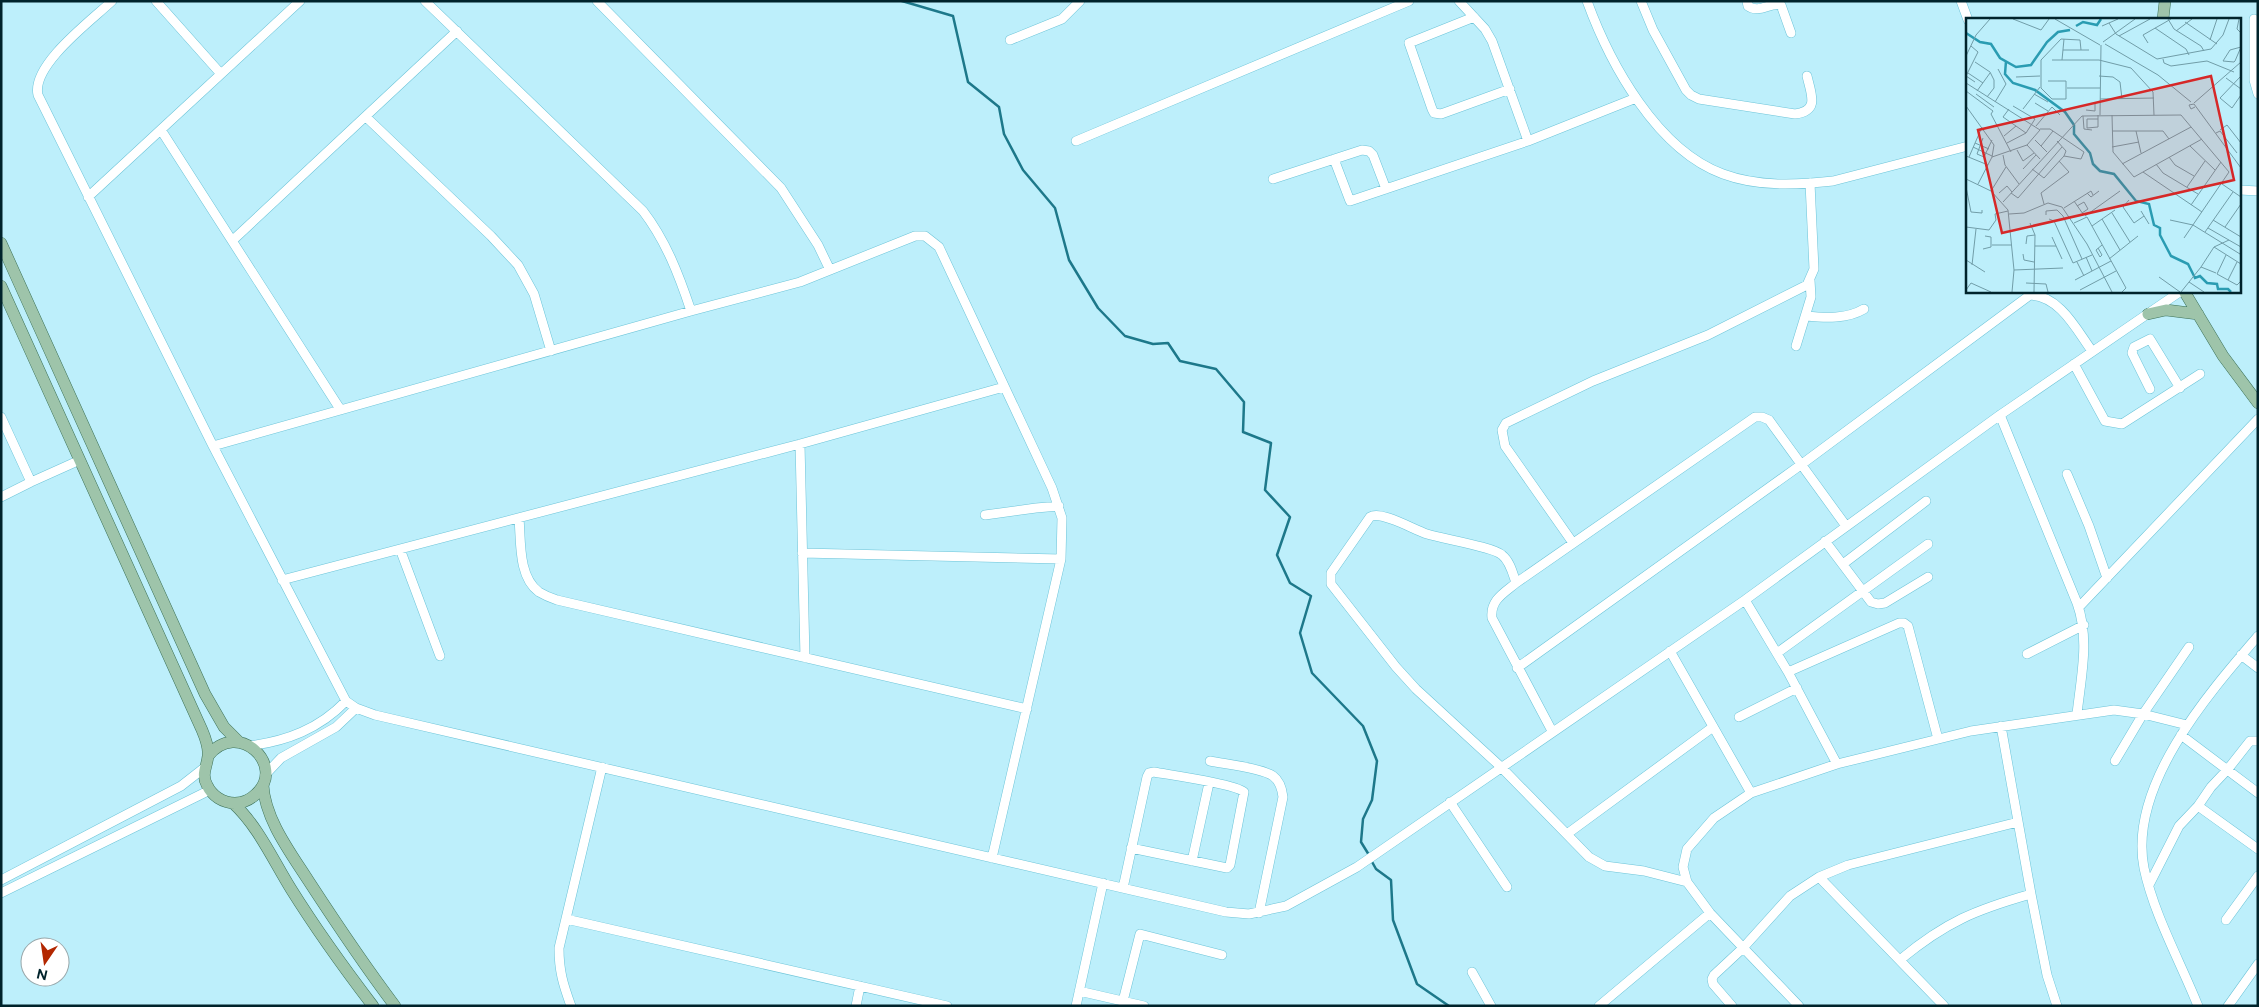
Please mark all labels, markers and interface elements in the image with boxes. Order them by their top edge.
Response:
inset map [1966,18,2242,292]
north arrow [20,937,70,987]
text: N [35,965,49,984]

